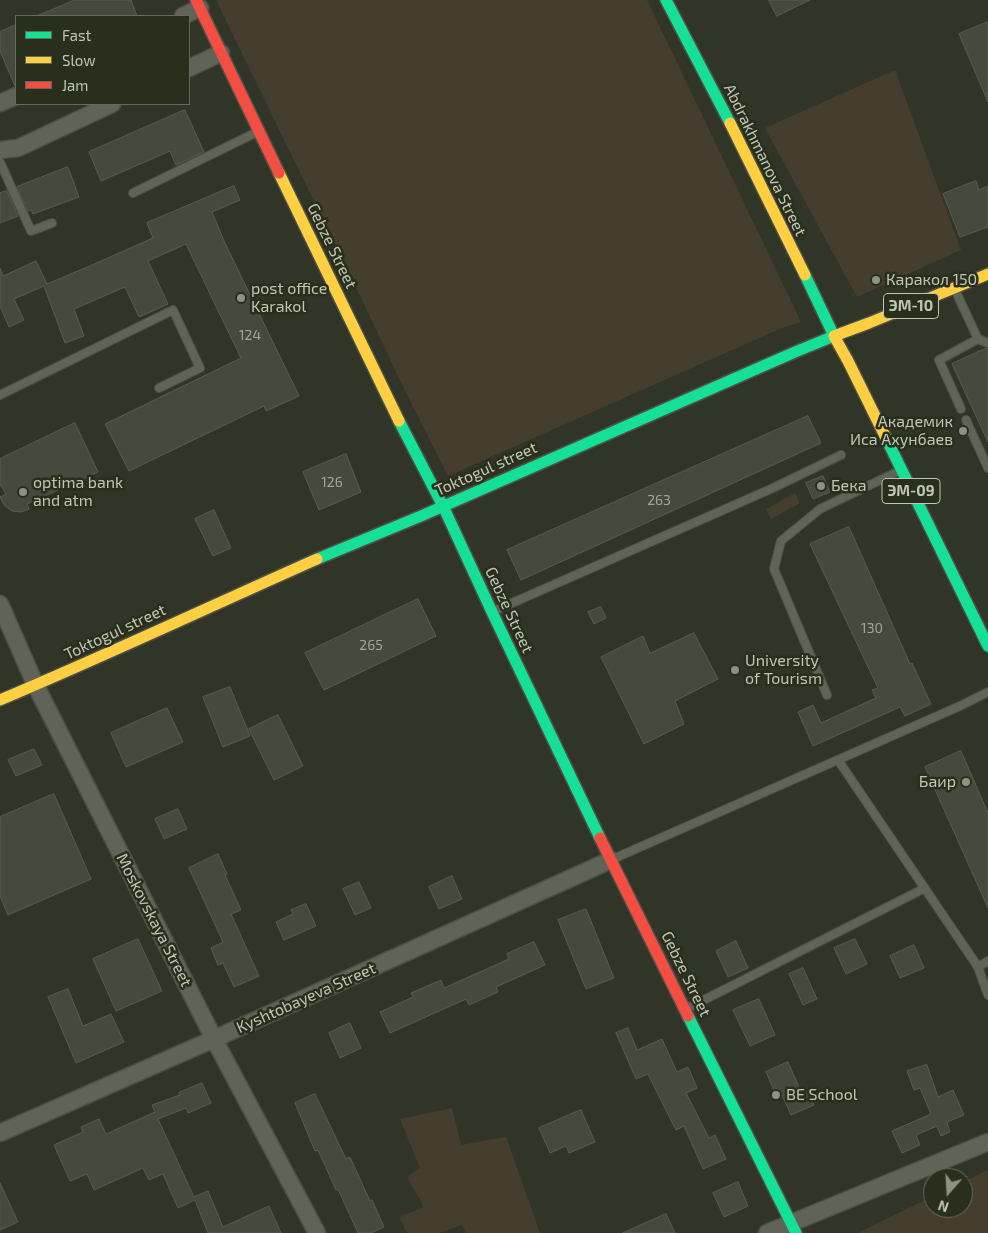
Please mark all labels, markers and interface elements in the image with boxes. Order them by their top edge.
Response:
legend [15,15,190,105]
text: Fast [62,26,91,44]
text: Slow [62,51,96,69]
text: Jam [62,76,88,94]
street label: Abdrakhmanova Street [720,81,810,239]
street label: Gebze Street [303,200,361,292]
place label: Каракол 150 [886,270,977,290]
marker: Каракол 150 [870,274,882,286]
place label: post office Karakol [251,279,327,317]
marker: post office Karakol [235,292,247,304]
road number: ЭМ-10 [884,294,938,318]
house number: 124 [239,327,261,343]
place label: Академик Иса Ахунбаев [850,412,953,450]
marker: Академик Иса Ахунбаев [957,425,969,437]
street label: Toktogul street [432,438,540,500]
place label: optima bank and atm [33,473,123,511]
house number: 126 [321,474,343,490]
place label: Бека [831,476,867,496]
road number: ЭМ-09 [882,478,940,504]
marker: Бека [815,480,827,492]
marker: optima bank and atm [17,486,29,498]
house number: 263 [647,492,671,508]
street label: Gebze Street [481,564,537,656]
street label: Toktogul street [61,600,169,664]
house number: 130 [861,620,883,636]
house number: 265 [359,637,383,653]
place label: University of Tourism [745,651,822,689]
marker: University of Tourism [729,664,741,676]
place label: Баир [919,772,956,792]
marker: Баир [960,776,972,788]
street label: Moskovskaya Street [112,850,196,990]
street label: Gebze Street [657,928,715,1020]
street label: Kyshtobayeva Street [234,959,378,1037]
place label: BE School [786,1085,857,1105]
marker: BE School [770,1089,782,1101]
north arrow [923,1168,973,1218]
text: N [936,1197,951,1216]

